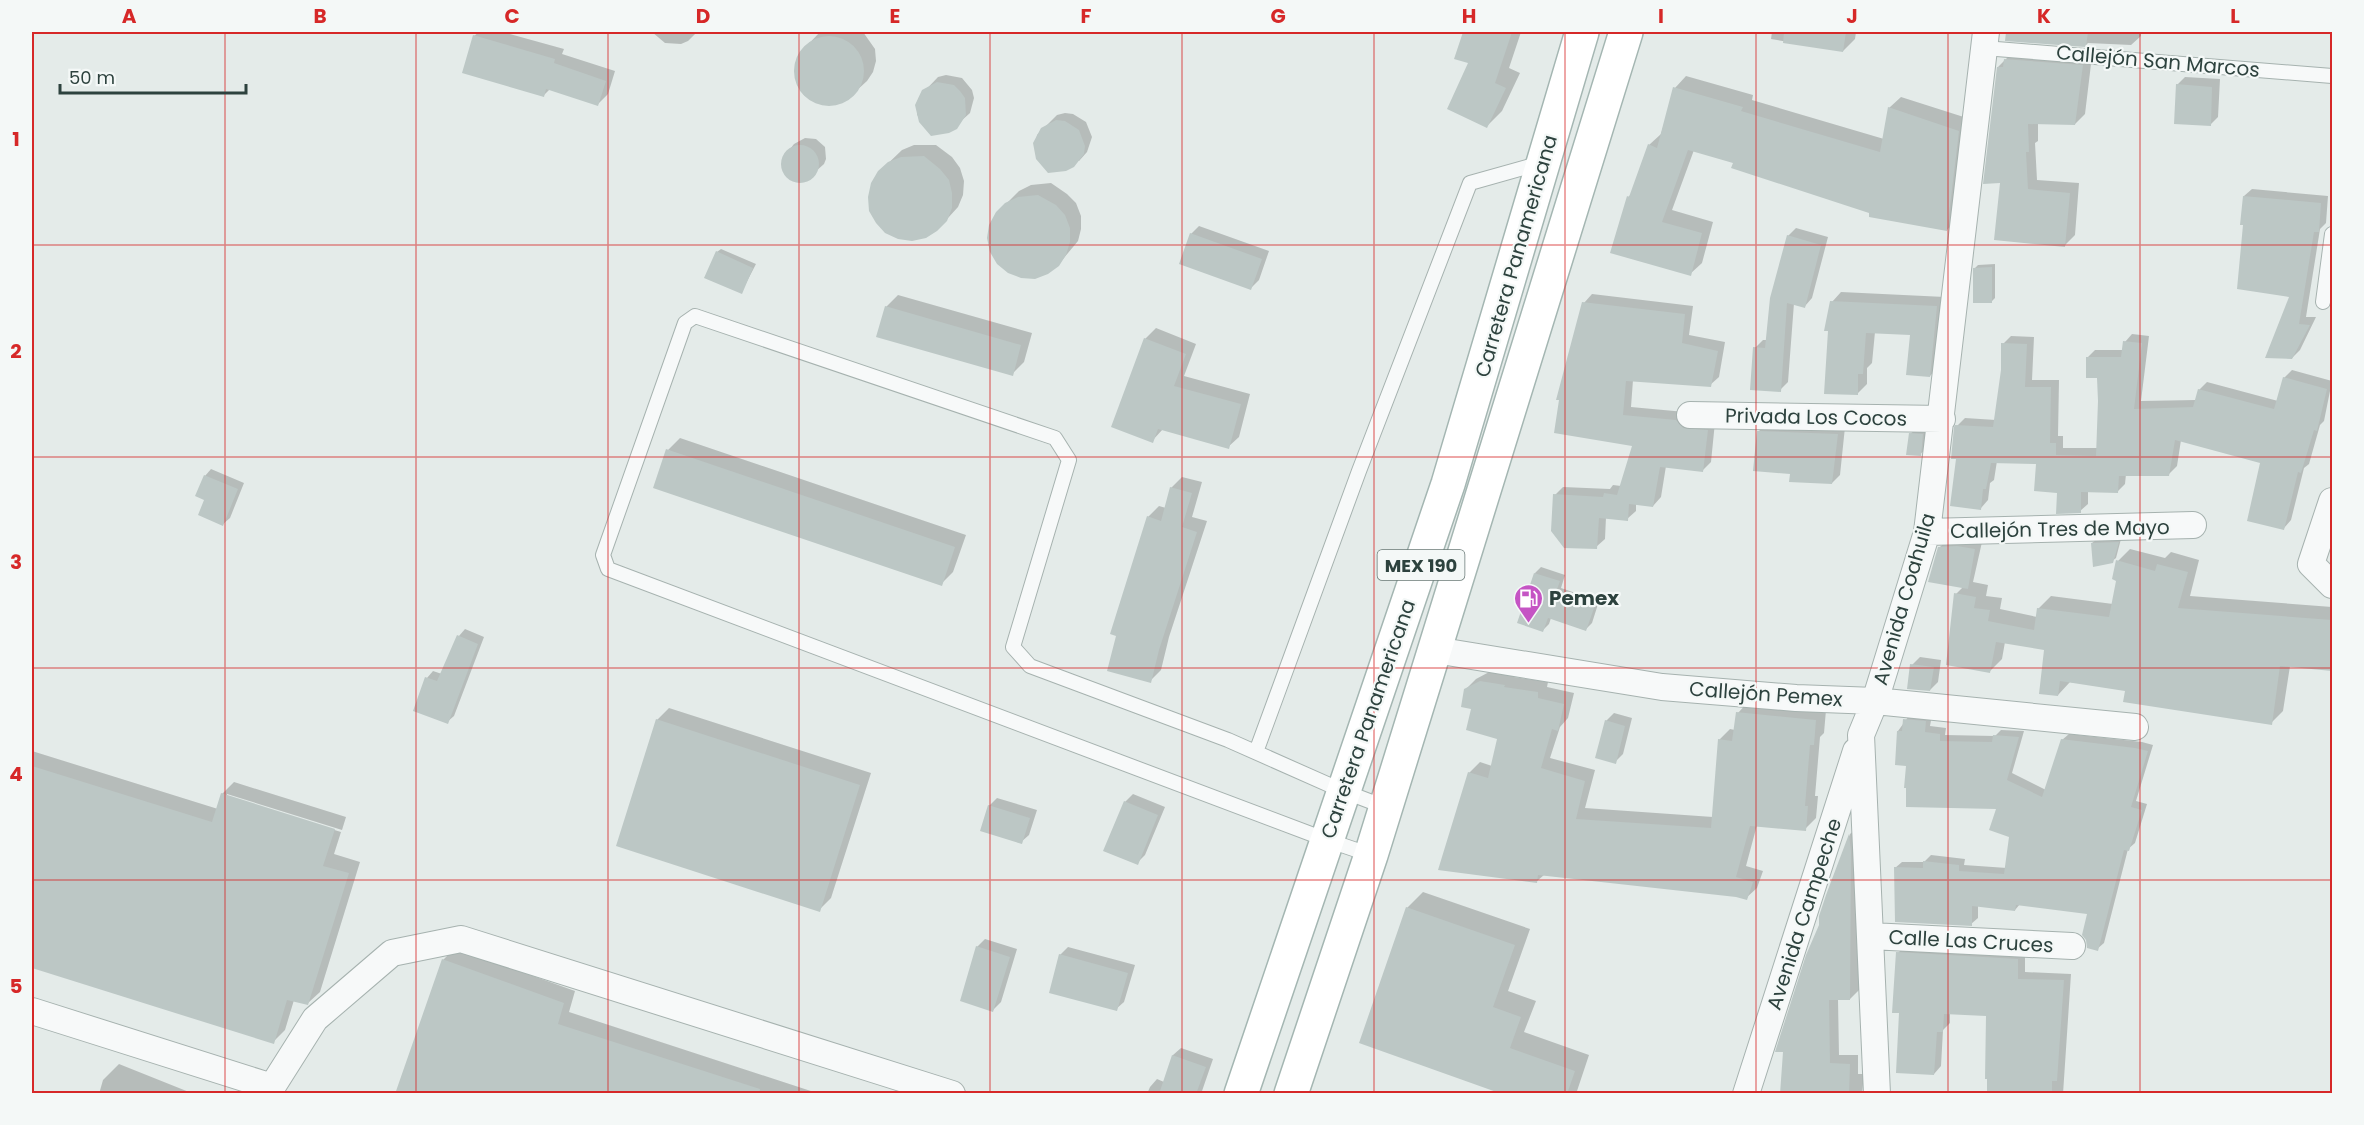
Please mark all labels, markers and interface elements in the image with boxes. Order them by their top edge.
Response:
text: A [122,2,137,30]
text: B [313,2,327,30]
text: C [504,2,520,30]
text: D [696,2,710,30]
text: E [890,2,900,30]
text: F [1081,2,1092,30]
text: G [1270,2,1286,30]
text: H [1462,2,1476,30]
text: I [1658,2,1664,30]
text: J [1846,2,1858,30]
text: K [2037,2,2051,30]
text: L [2230,2,2240,30]
street label: Callejón San Marcos [2055,38,2261,84]
scale bar [60,57,246,95]
text: 50 m [69,65,115,90]
text: 1 [12,125,20,153]
street label: Carretera Panamericana [1468,131,1564,381]
text: 2 [10,337,22,365]
street label: Privada Los Cocos [1725,401,1907,433]
street label: Avenida Coahuila [1866,510,1942,688]
street label: Callejón Tres de Mayo [1950,513,2170,545]
text: 3 [10,548,22,576]
road number: MEX 190 [1378,550,1464,580]
fuel station icon: Pemex [1512,582,1544,624]
place label: Pemex [1549,584,1619,612]
street label: Carretera Panamericana [1314,596,1422,842]
street label: Callejón Pemex [1688,675,1844,713]
text: 4 [9,760,23,788]
street label: Avenida Campeche [1760,815,1848,1013]
street label: Calle Las Cruces [1888,923,2054,959]
text: 5 [10,972,23,1000]

